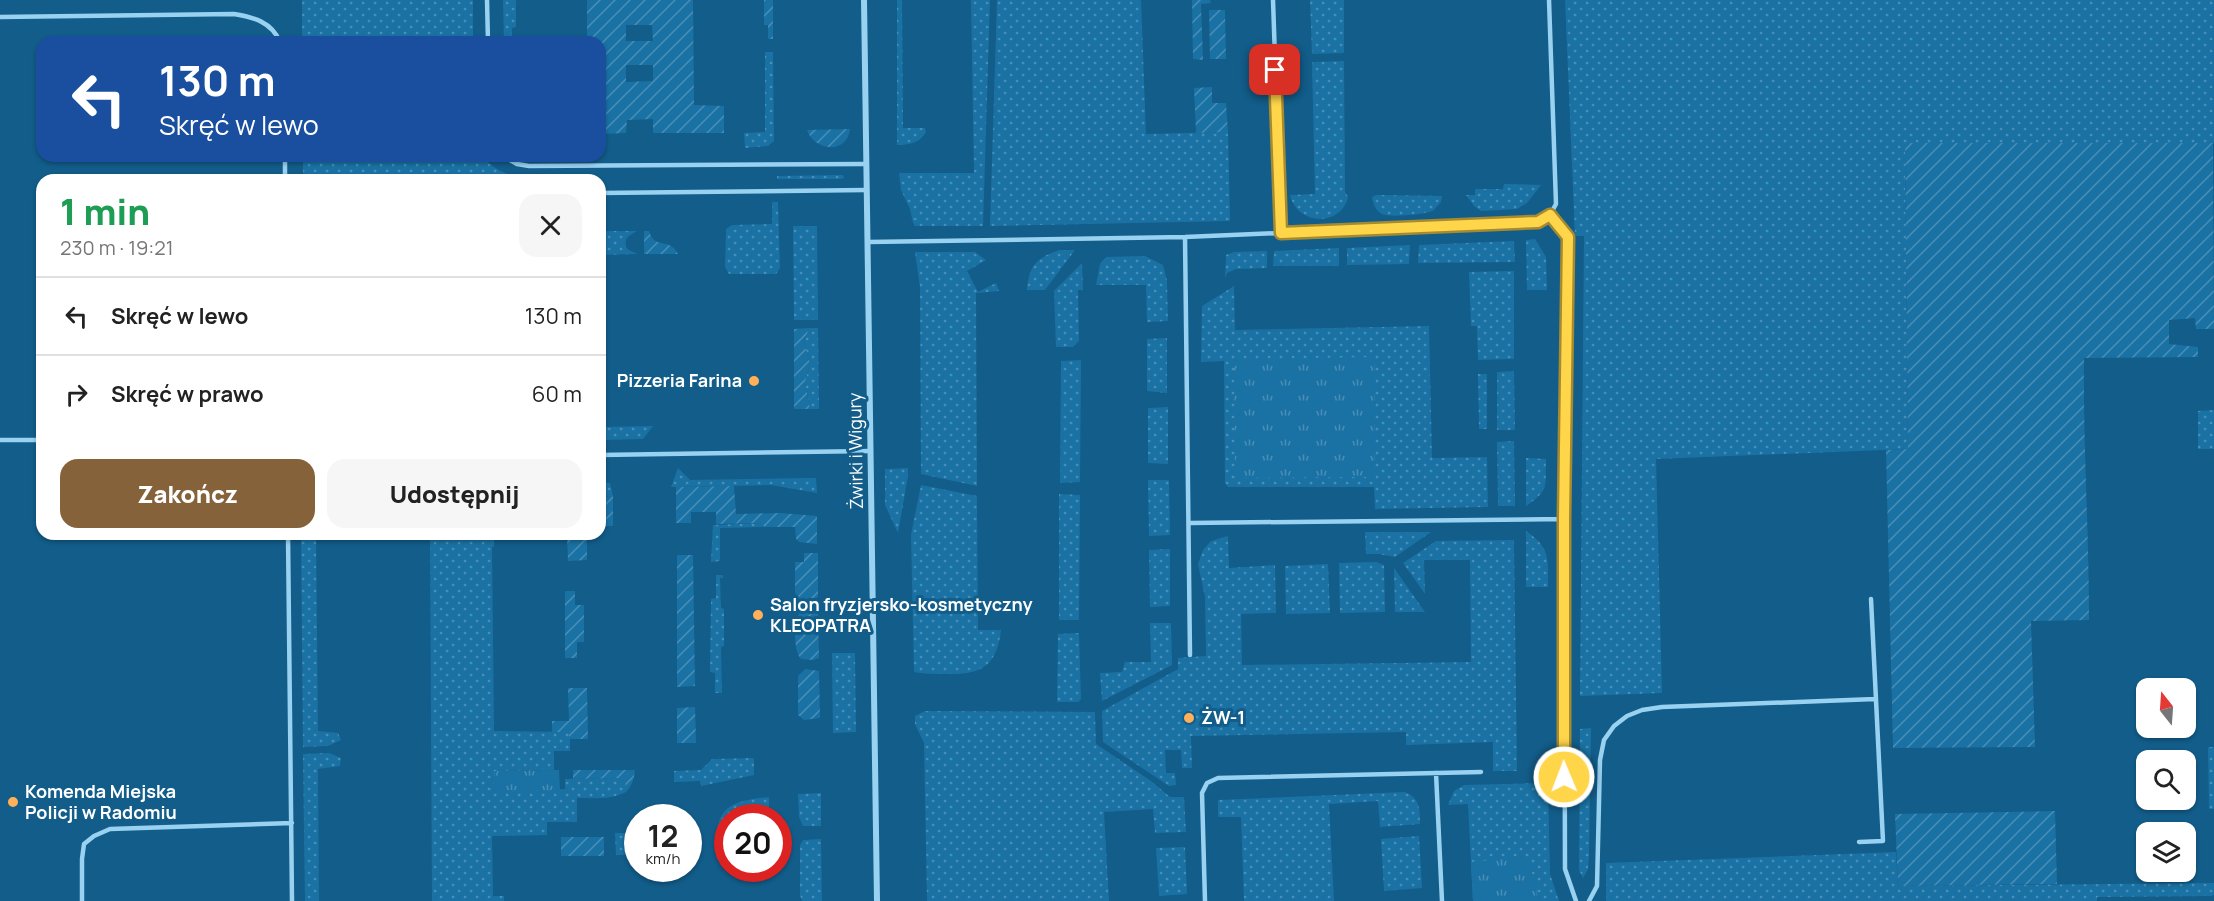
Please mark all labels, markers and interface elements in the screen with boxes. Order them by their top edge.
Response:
pin [1249,44,1300,95]
text: 130 m [159,51,276,109]
icon: arrive [1258,53,1291,86]
icon: left [60,60,138,138]
text: Skręć w lewo [159,106,319,143]
text: 1 min [60,187,150,236]
button: close [519,194,582,257]
text: 230 m · 19:21 [60,234,174,261]
icon: left [60,300,93,333]
text: Skręć w lewo [111,301,248,331]
text: 130 m [525,301,582,331]
place label: Pizzeria Farina [617,368,742,392]
marker: Pizzeria Farina [747,374,761,388]
icon: right [60,378,93,411]
text: Skręć w prawo [111,379,264,409]
text: 60 m [532,379,582,409]
street label: Żwirki i Wigury [842,392,868,510]
button: Zakończ [60,459,315,528]
button: Udostępnij [327,459,582,528]
place label: Salon fryzjersko-kosmetyczny KLEOPATRA [770,592,1033,637]
marker: Salon fryzjersko-kosmetyczny KLEOPATRA [751,608,765,622]
north arrow [2136,678,2196,738]
map controls [2136,678,2196,882]
place label: ŻW-1 [1201,705,1245,729]
marker: ŻW-1 [1182,711,1196,725]
position arrow [1532,745,1596,809]
button: search [2136,750,2196,810]
place label: Komenda Miejska Policji w Radomiu [25,779,177,824]
marker: Komenda Miejska Policji w Radomiu [6,795,20,809]
speed limit sign: 20 [714,804,792,882]
text: 12 [647,815,679,856]
button: layers [2136,822,2196,882]
text: km/h [646,848,680,869]

